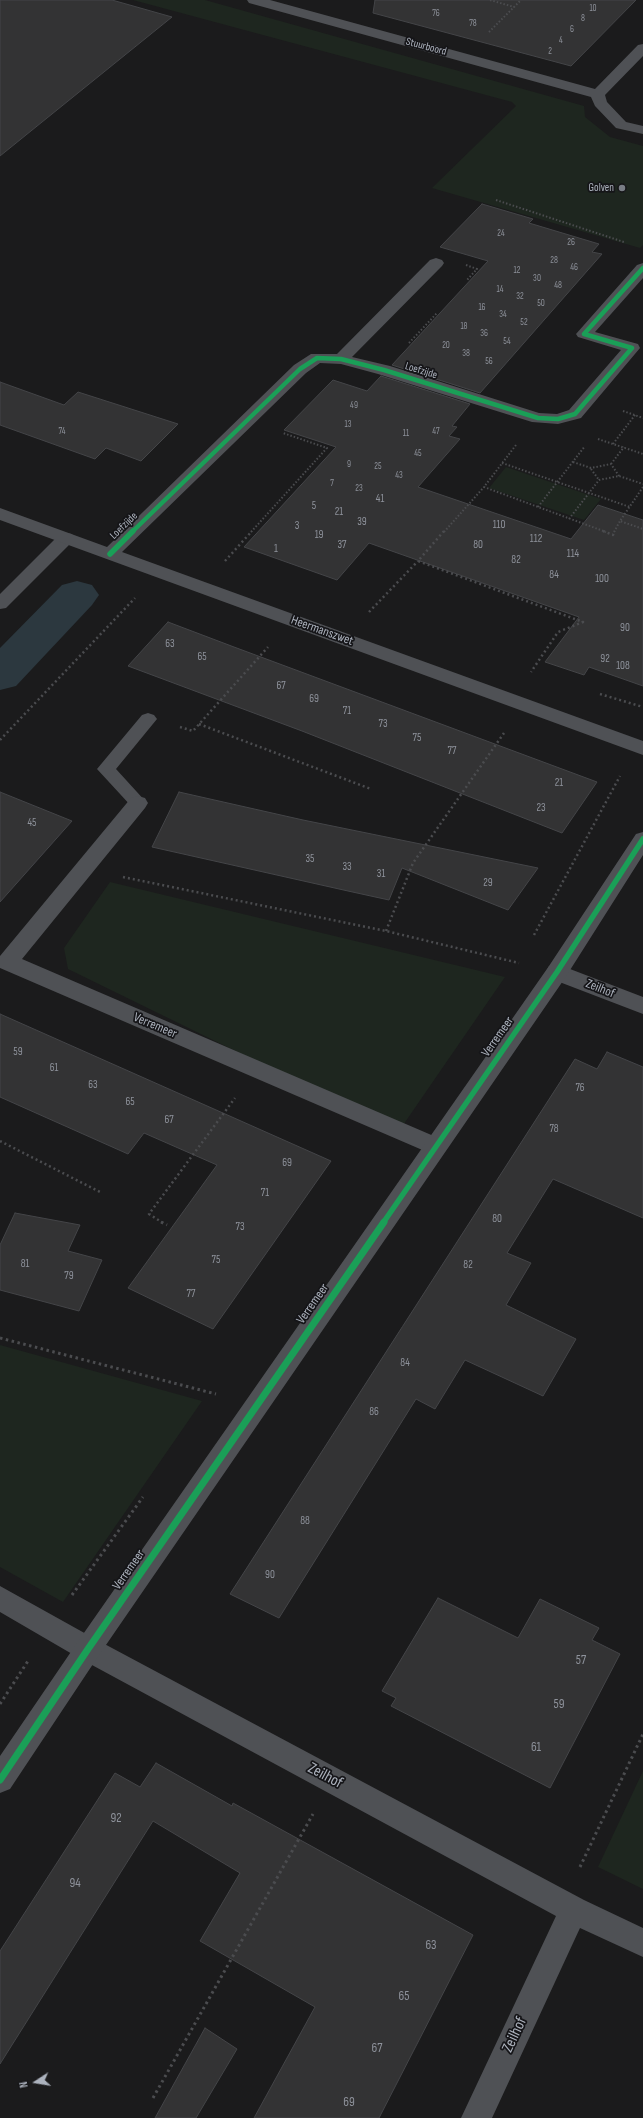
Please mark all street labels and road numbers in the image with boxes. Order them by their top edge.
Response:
street label: Stuurboord [404,35,448,59]
street label: Loefzijde [403,360,439,382]
street label: Loefzijde [108,510,140,542]
street label: Heermanszwet [289,613,355,649]
street label: Zeilhof [583,976,617,1002]
street label: Verremeer [131,1010,179,1042]
street label: Verremeer [479,1014,517,1060]
street label: Verremeer [294,1281,332,1327]
street label: Verremeer [110,1547,148,1593]
street label: Zeilhof [304,1759,346,1793]
street label: Zeilhof [499,2014,531,2056]

